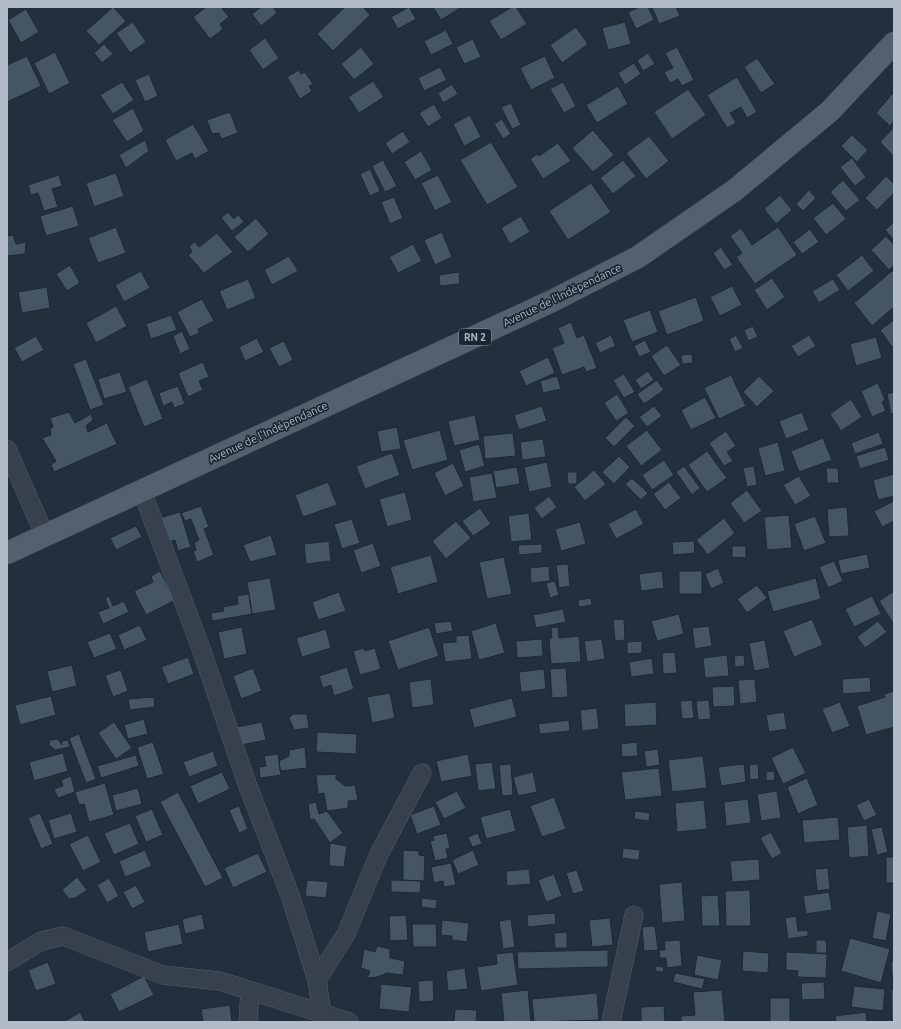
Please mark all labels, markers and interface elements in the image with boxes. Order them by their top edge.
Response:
street label: Avenue de l'Indépendance [501,261,623,329]
road number: RN 2 [459,329,491,345]
street label: Avenue de l'Indépendance [207,399,329,465]

